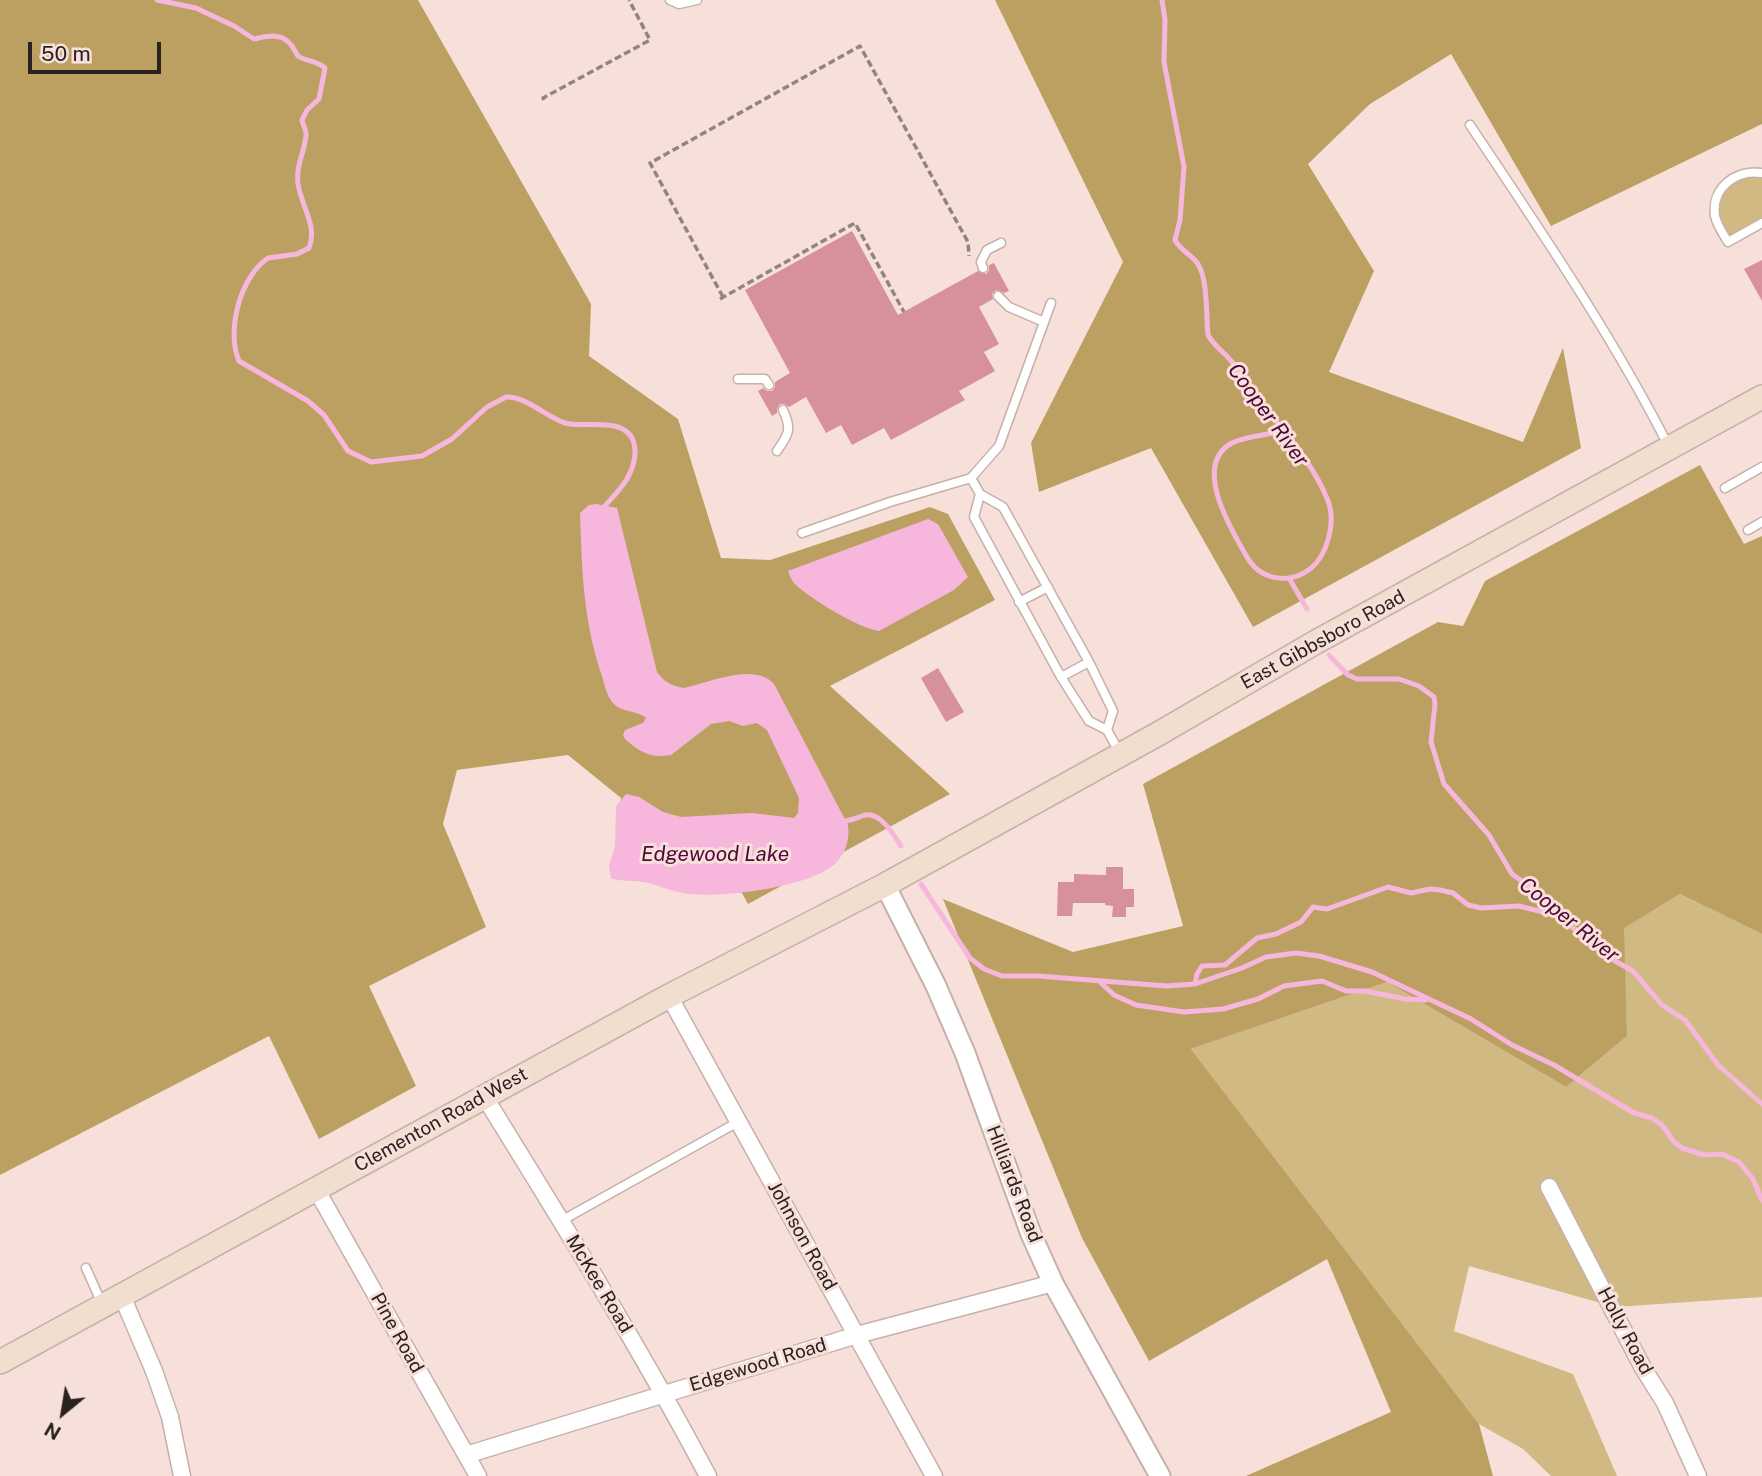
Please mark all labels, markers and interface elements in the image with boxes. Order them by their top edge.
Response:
scale bar [32,28,164,72]
text: 50 m [41,41,91,66]
water label: Cooper River [1222,359,1314,471]
street label: East Gibbsboro Road [1237,585,1409,695]
water label: Edgewood Lake [641,842,789,868]
water label: Cooper River [1514,872,1624,968]
street label: Clementon Road West [350,1063,532,1177]
street label: Hilliards Road [981,1122,1047,1246]
street label: Johnson Road [763,1178,841,1294]
street label: McKee Road [561,1231,637,1337]
street label: Holly Road [1592,1283,1658,1379]
street label: Pine Road [366,1289,428,1377]
street label: Edgewood Road [687,1333,829,1397]
north arrow [28,1378,98,1448]
text: N [41,1418,64,1444]

